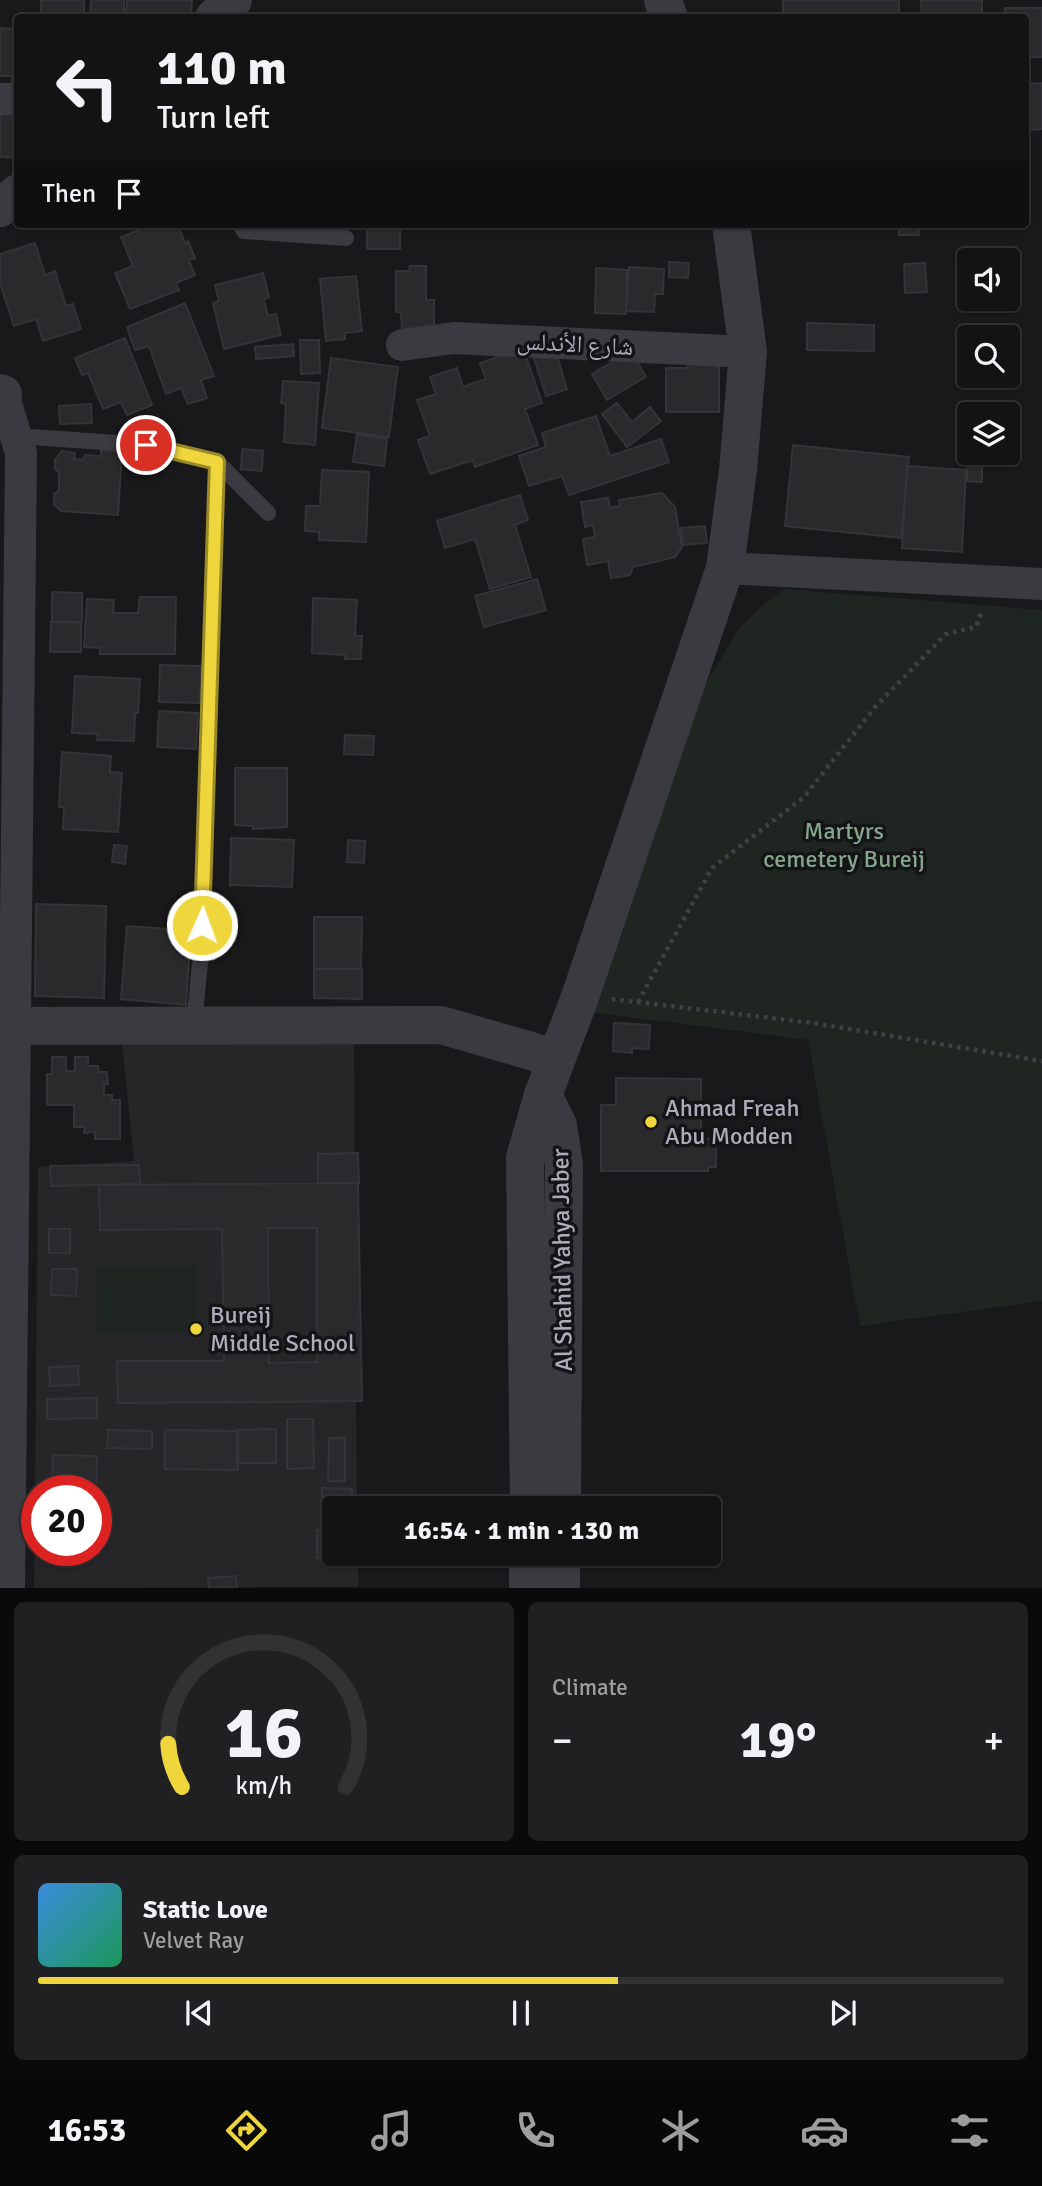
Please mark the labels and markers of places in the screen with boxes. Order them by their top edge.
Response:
pin [116,415,176,475]
place label: Ahmad Freah Abu Modden [665,1093,800,1151]
marker: Ahmad Freah Abu Modden [643,1114,659,1130]
place label: Bureij Middle School [210,1300,355,1358]
marker: Bureij Middle School [188,1321,204,1337]

